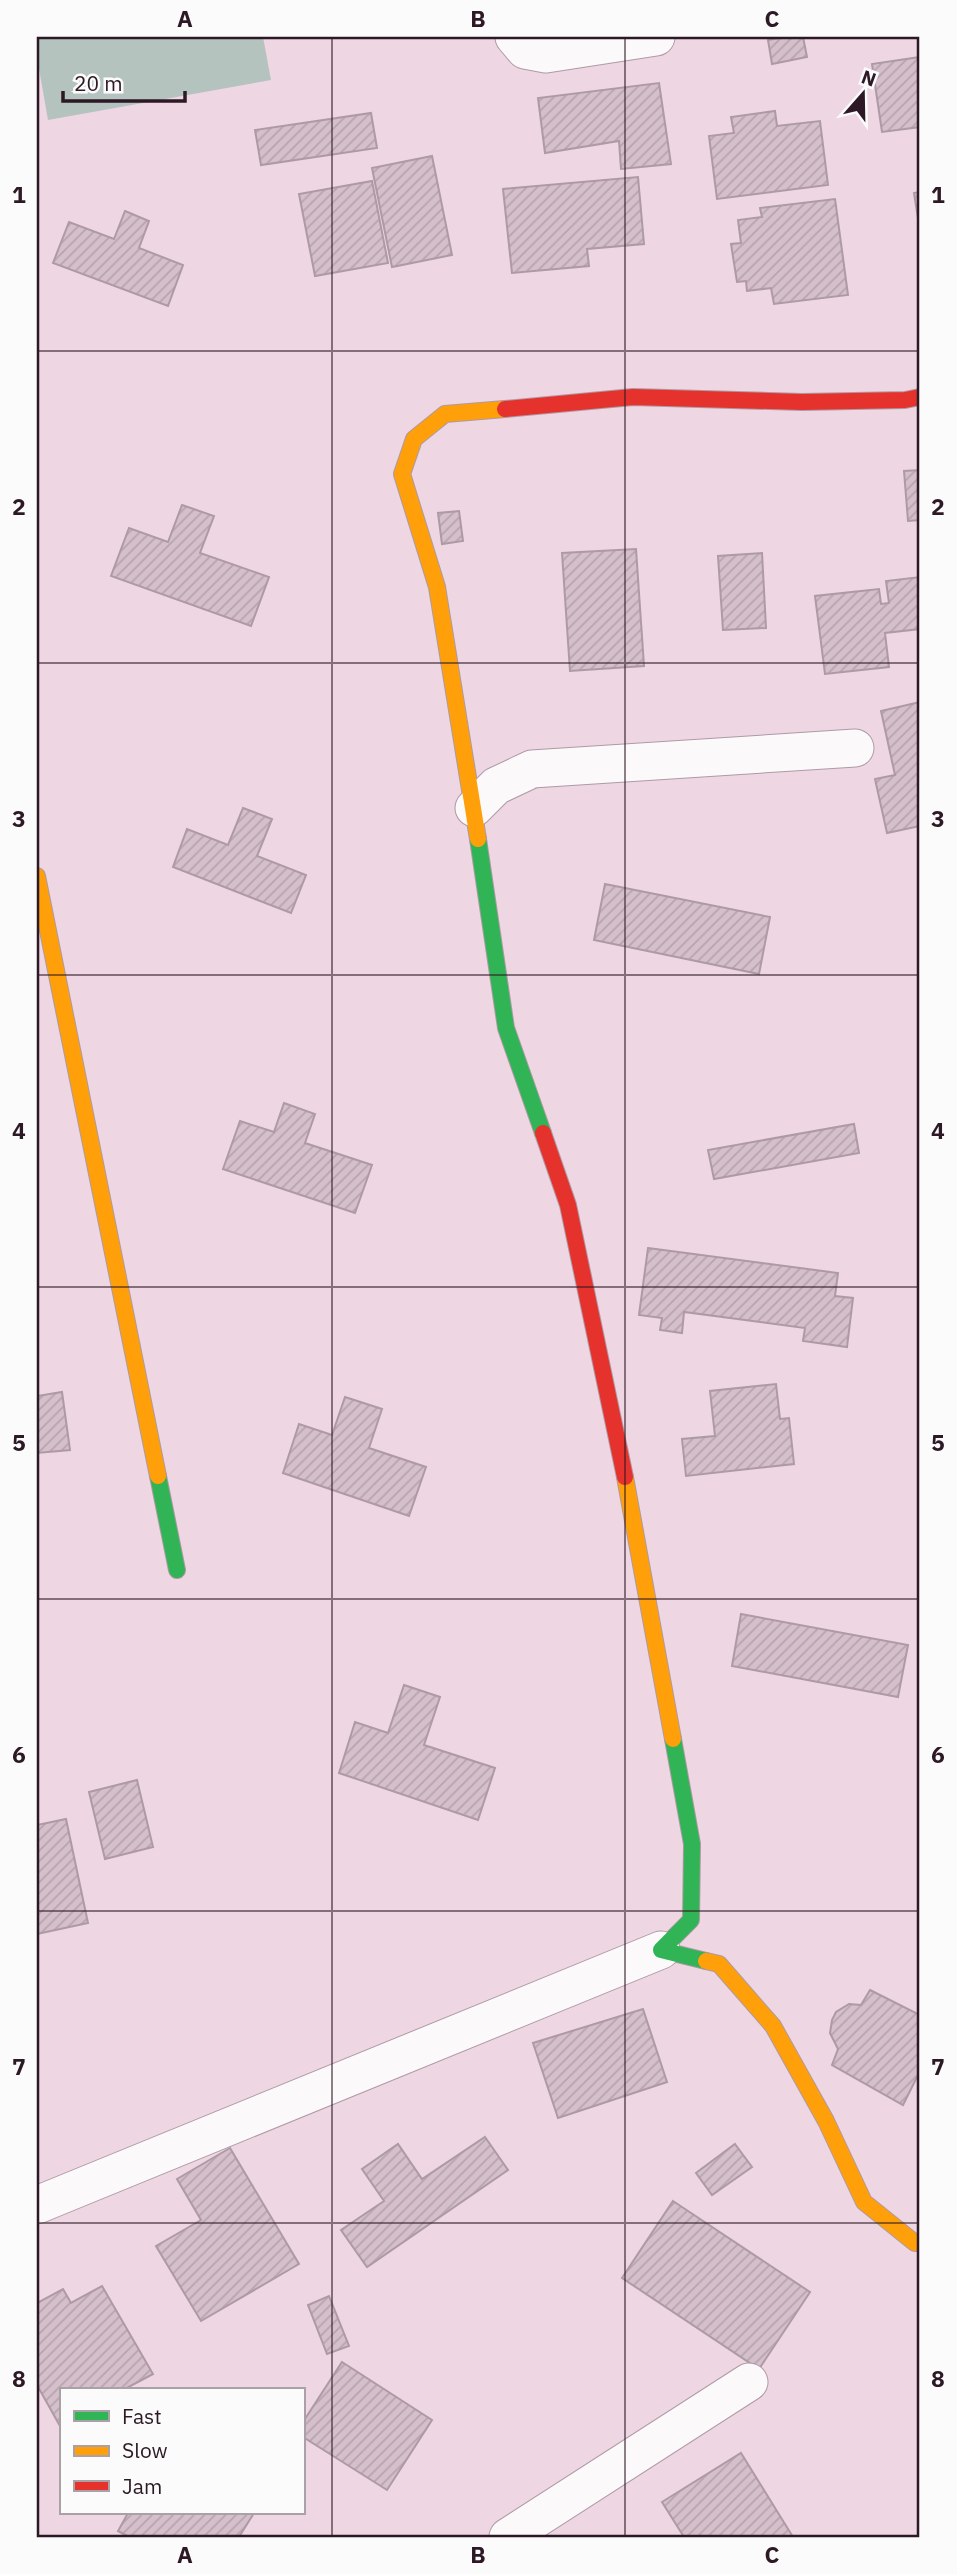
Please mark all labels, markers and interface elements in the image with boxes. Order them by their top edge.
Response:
text: A [177,3,193,33]
text: B [470,3,486,33]
text: C [765,3,780,33]
scale bar [63,60,186,104]
north arrow [828,60,898,130]
text: N [858,64,879,92]
text: 20 m [74,69,123,97]
text: 1 [12,179,26,209]
text: 1 [931,179,945,209]
text: 2 [12,491,26,521]
text: 2 [931,491,945,521]
text: 3 [12,803,26,833]
text: 3 [931,803,945,833]
text: 4 [12,1115,26,1145]
text: 4 [931,1115,945,1145]
text: 5 [12,1427,26,1457]
text: 5 [931,1427,945,1457]
text: 6 [12,1739,26,1769]
text: 6 [931,1739,945,1769]
text: 7 [12,2051,26,2081]
text: 7 [931,2051,945,2081]
text: 8 [12,2363,26,2393]
text: 8 [931,2363,945,2393]
legend [60,2388,304,2514]
text: Fast [122,2402,162,2430]
text: Slow [122,2436,168,2464]
text: Jam [122,2472,162,2500]
text: A [177,2539,193,2569]
text: B [470,2539,486,2569]
text: C [765,2539,780,2569]

